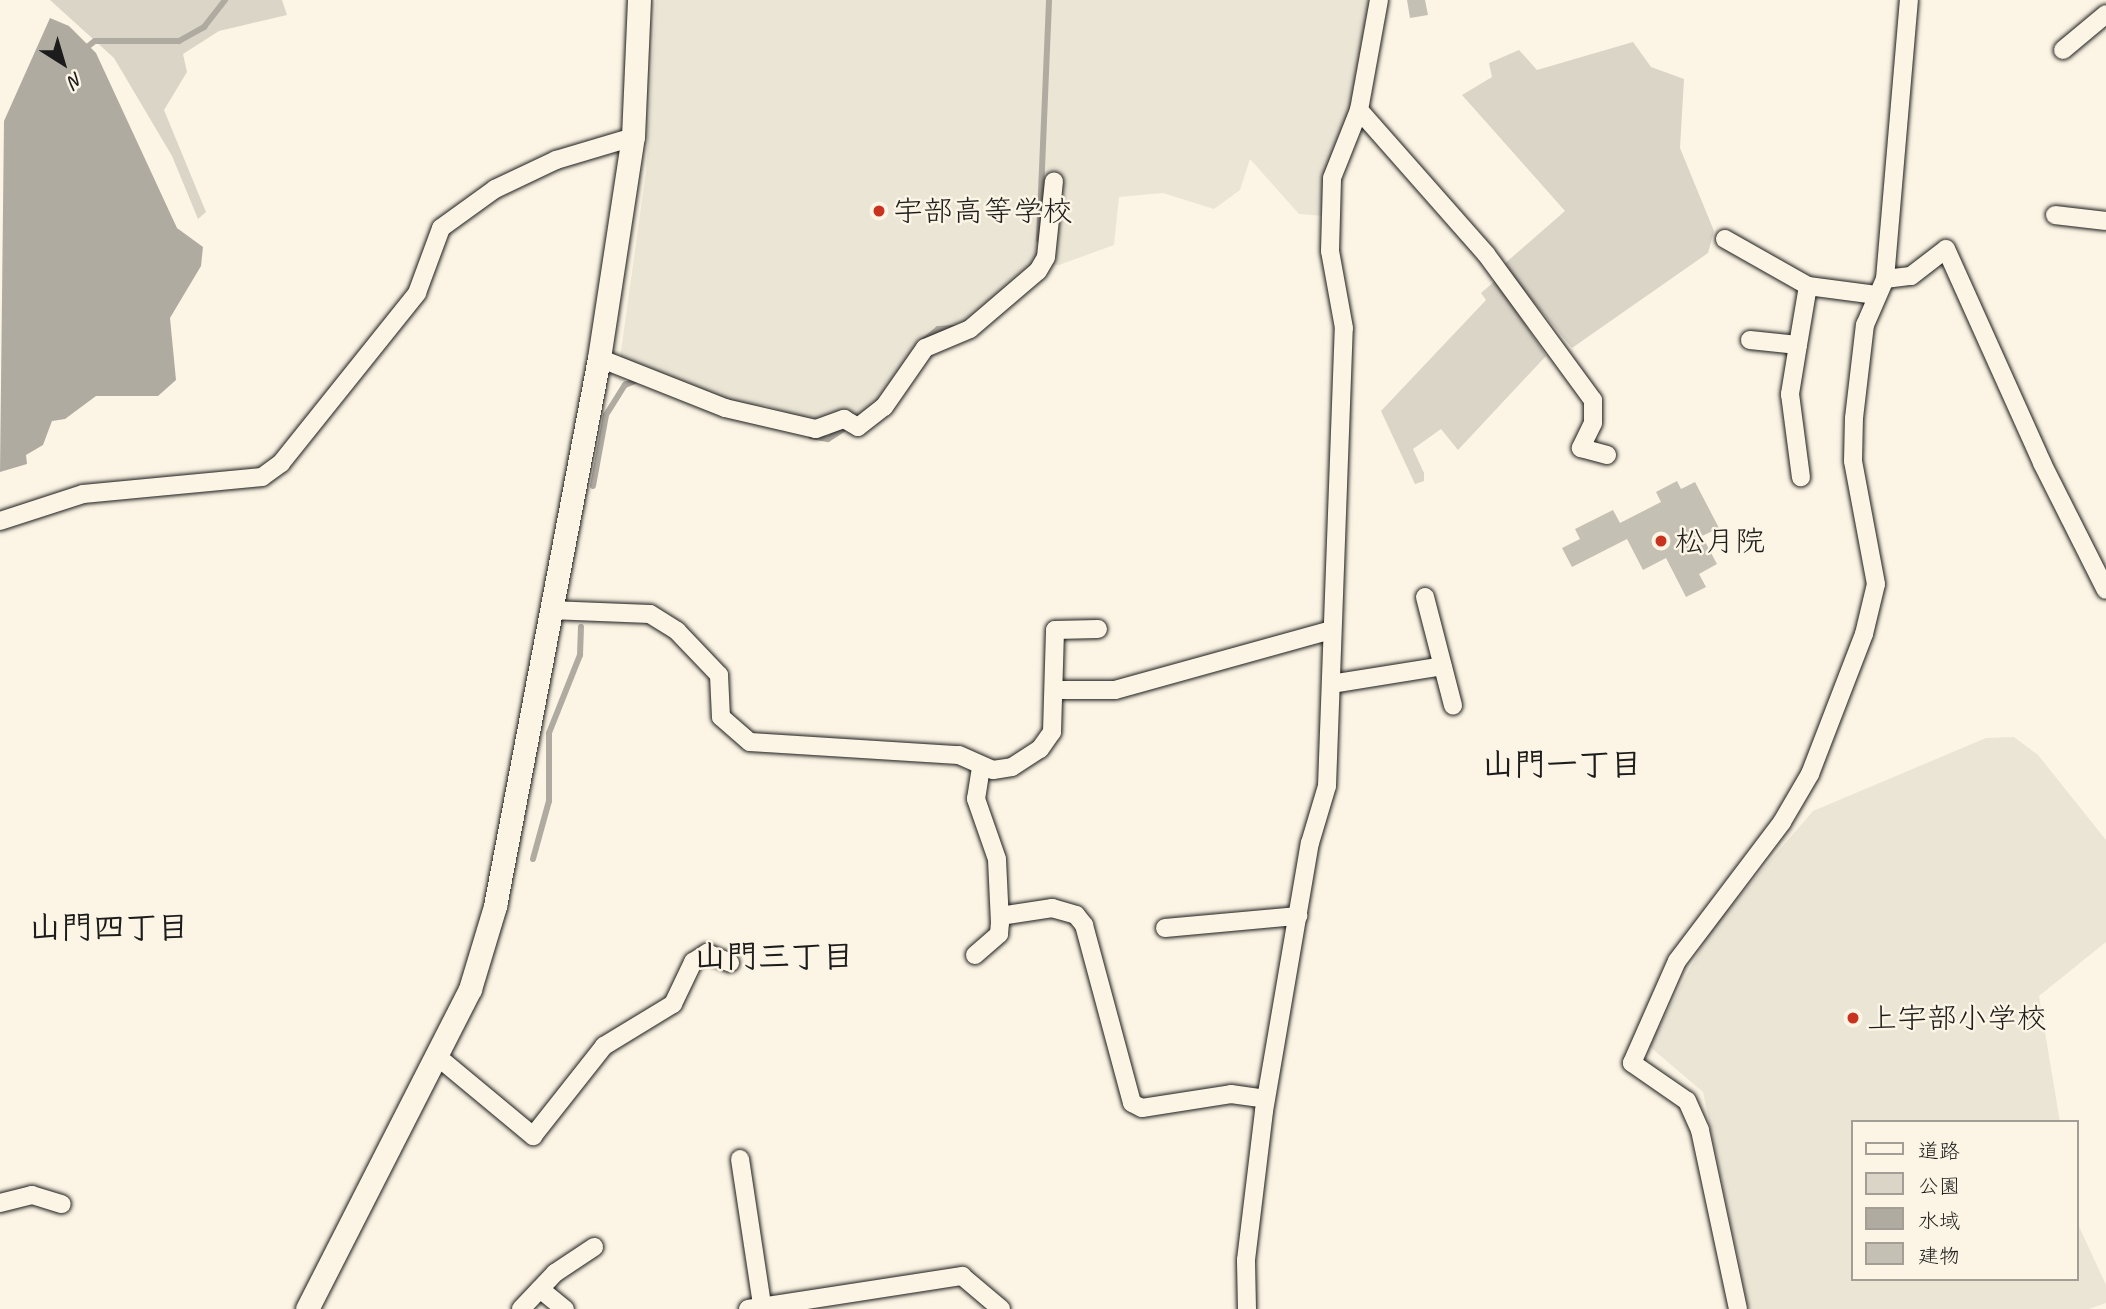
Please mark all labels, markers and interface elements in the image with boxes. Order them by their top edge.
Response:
north arrow [28,28,98,98]
text: N [64,67,88,93]
place label: 宇部高等学校 [893,193,1073,229]
marker: 宇部高等学校 [871,203,887,219]
place label: 松月院 [1675,523,1765,559]
marker: 松月院 [1653,533,1669,549]
district label: 山門一丁目 [1482,746,1642,784]
district label: 山門四丁目 [29,909,189,947]
district label: 山門三丁目 [694,938,854,976]
place label: 上宇部小学校 [1867,1000,2047,1036]
marker: 上宇部小学校 [1845,1010,1861,1026]
legend [1850,1120,2078,1281]
text: 道路 [1918,1138,1960,1164]
text: 公園 [1918,1173,1960,1199]
text: 水域 [1918,1208,1960,1234]
text: 建物 [1918,1243,1960,1269]

